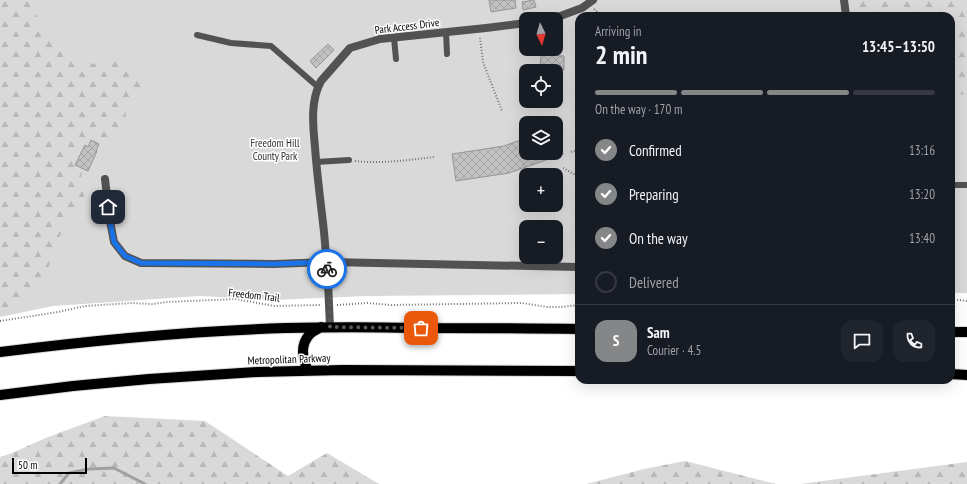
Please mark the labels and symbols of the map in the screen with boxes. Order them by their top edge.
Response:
north arrow [519,12,563,56]
street label: Park Access Drive [374,15,441,37]
park label: Freedom Hill County Park [251,136,300,163]
pin [91,190,125,224]
courier [307,249,347,289]
street label: Freedom Trail [228,285,281,305]
pin [404,311,438,345]
street label: Metropolitan Parkway [247,351,331,367]
scale bar [12,456,87,475]

